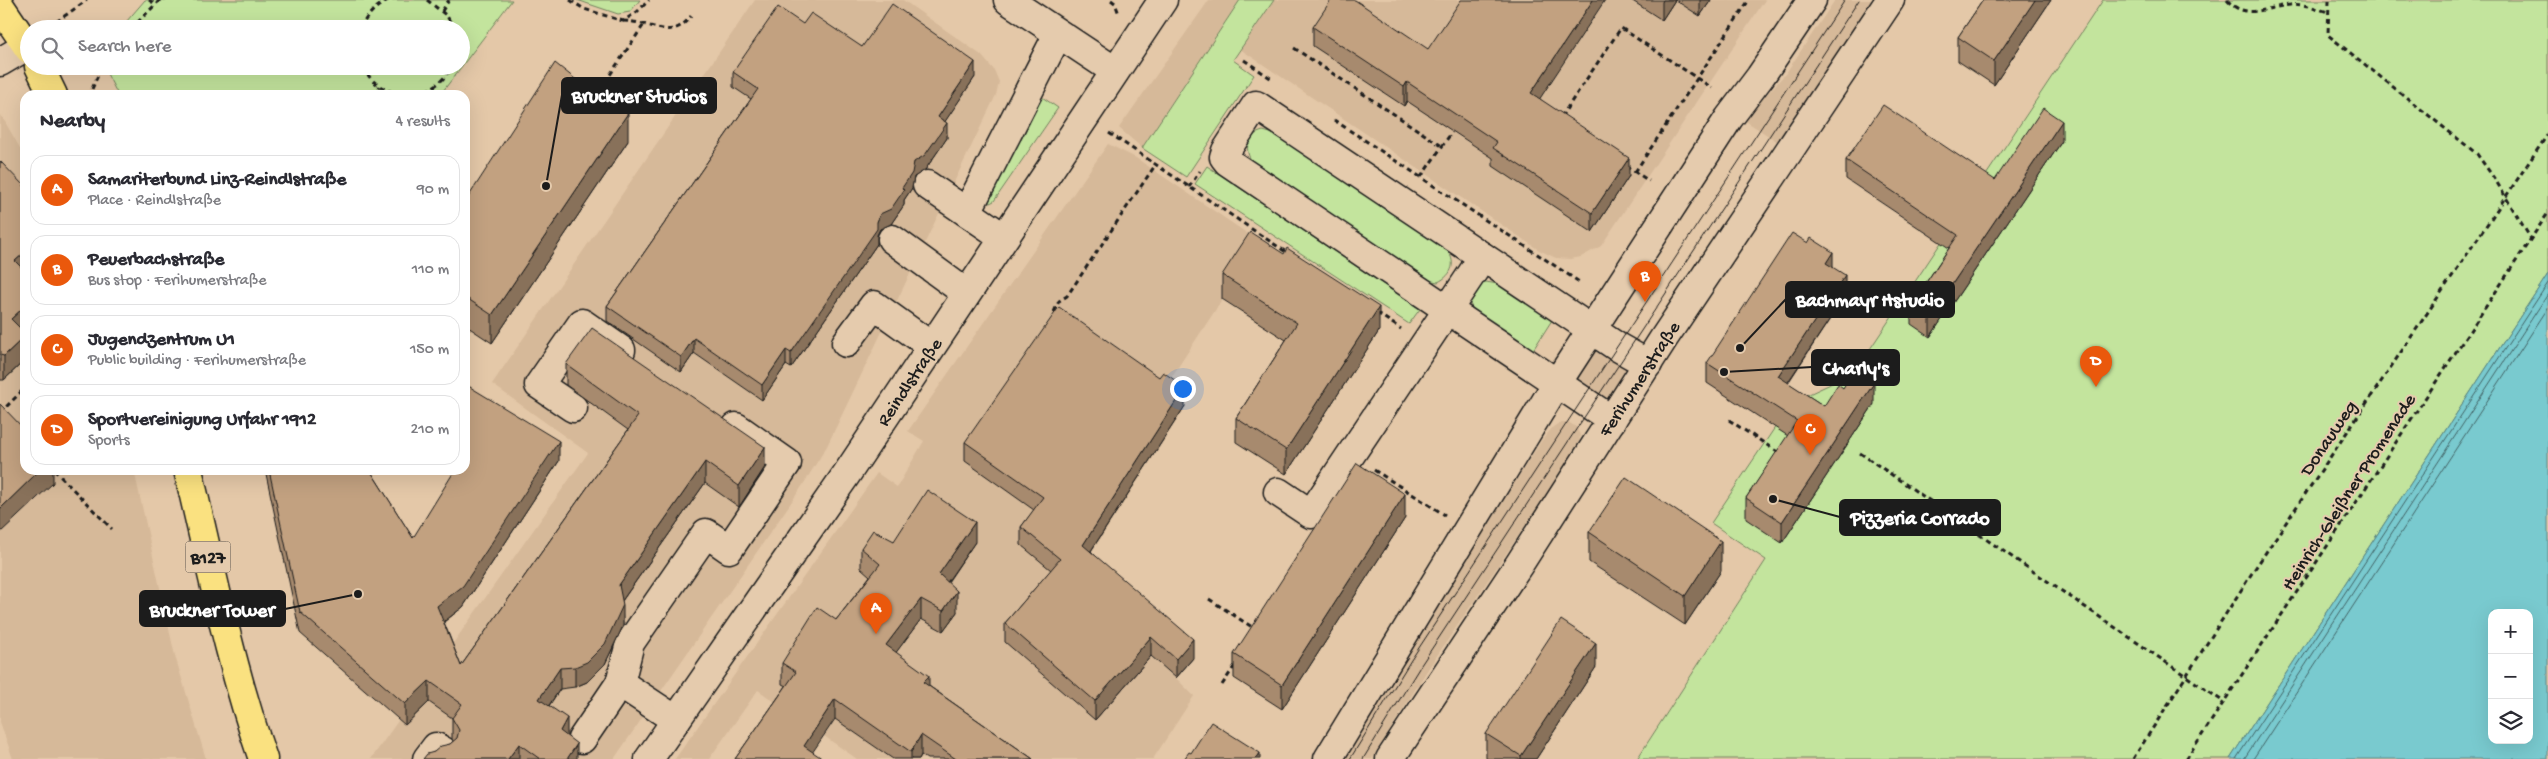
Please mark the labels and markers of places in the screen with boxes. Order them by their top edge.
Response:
callout: Bruckner Studios [562,78,716,113]
pin: B [1629,261,1661,302]
callout: Bachmayr Hstudio [1786,282,1954,317]
pin: D [2080,346,2112,387]
callout: Charly's [1812,350,1899,385]
pin: C [1794,414,1826,455]
callout: Pizzeria Corrado [1840,500,2000,535]
callout: Bruckner Tower [140,591,285,626]
pin: A [860,593,892,634]

